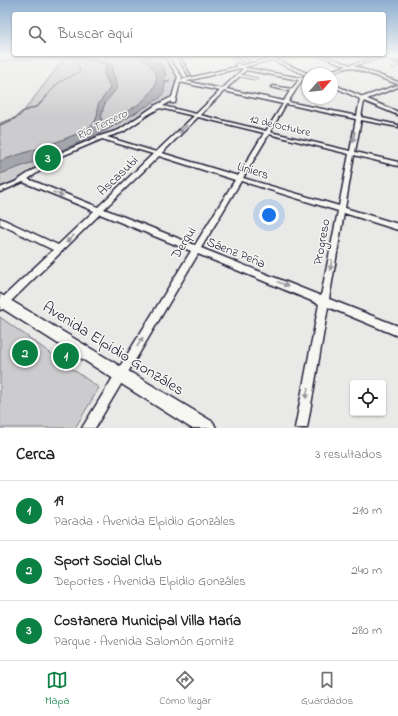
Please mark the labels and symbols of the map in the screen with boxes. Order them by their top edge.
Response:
north arrow [302,68,338,104]
water label: Río Tercero [73,105,131,145]
street label: 12 de Octubre [248,111,312,141]
one-way arrow [179,124,188,133]
one-way arrow [351,131,357,143]
pin: 3 [35,143,61,173]
street label: Ascasubi [93,152,143,200]
street label: Liniers [235,157,272,185]
one-way arrow [53,191,64,197]
your location [259,205,279,225]
street label: Progreso [309,217,336,267]
street label: Derqui [166,223,201,264]
street label: Sáenz Peña [204,233,268,273]
one-way arrow [65,234,75,243]
one-way arrow [328,259,334,271]
one-way arrow [277,282,289,288]
street label: Avenida Elpidio Gonzáles [37,296,189,402]
one-way arrow [136,336,143,348]
pin: 2 [12,338,38,368]
pin: 1 [53,341,79,371]
one-way arrow [304,386,310,399]

